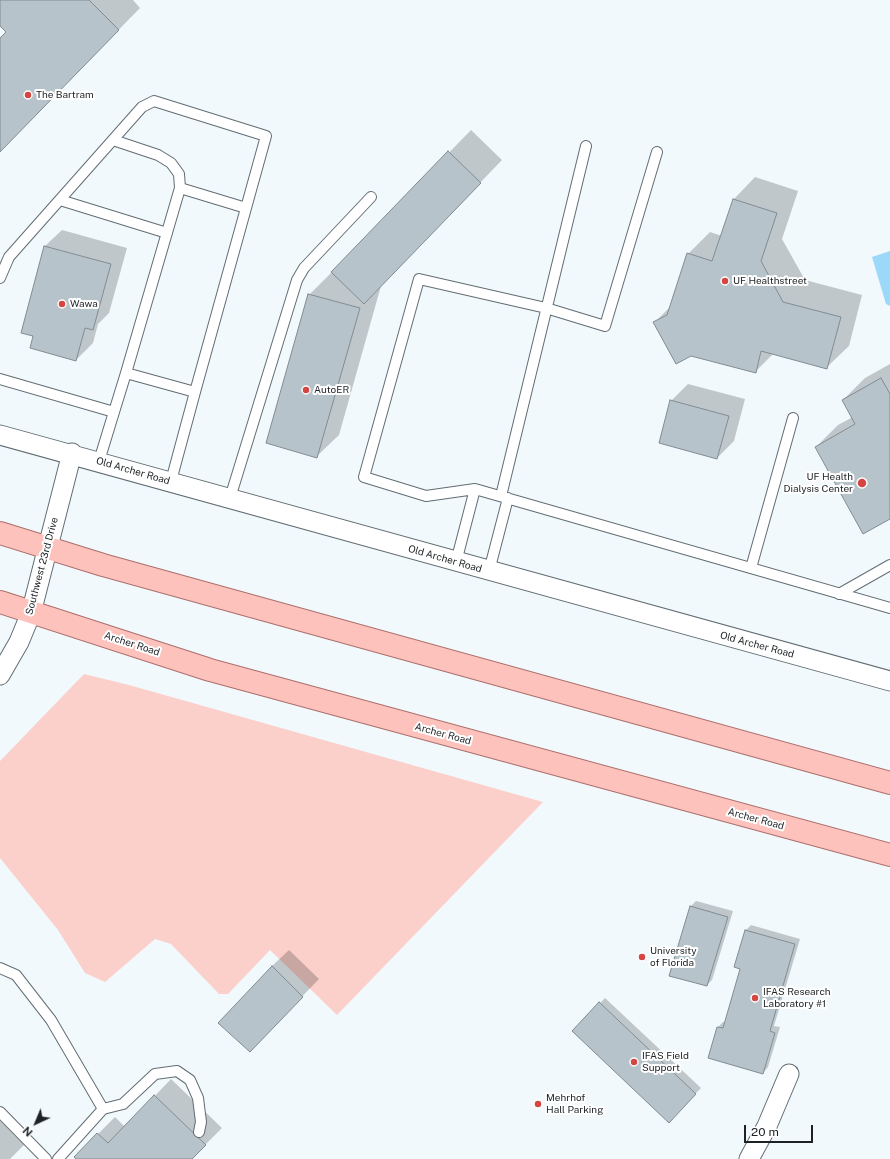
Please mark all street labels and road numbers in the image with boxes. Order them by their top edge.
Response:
street label: Old Archer Road [95,455,171,487]
street label: Southwest 23rd Drive [23,516,61,616]
street label: Old Archer Road [407,543,483,575]
street label: Archer Road [103,629,161,659]
street label: Old Archer Road [719,629,795,661]
street label: Archer Road [414,721,472,747]
street label: Archer Road [727,806,785,832]

